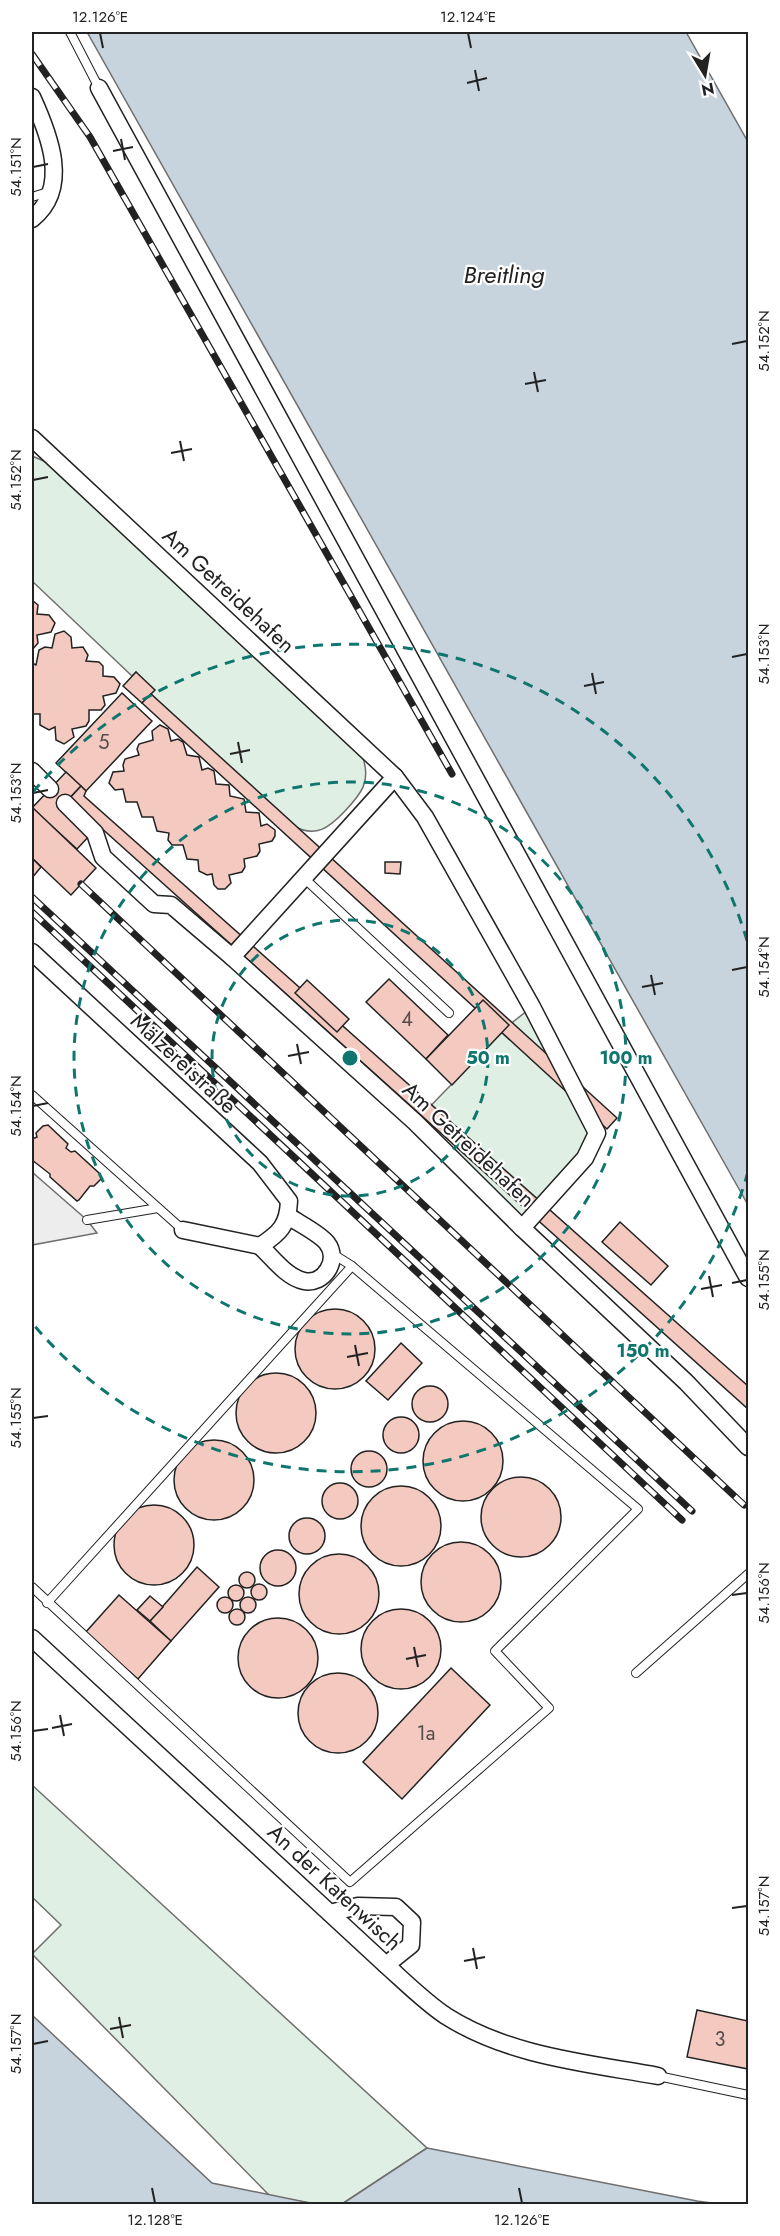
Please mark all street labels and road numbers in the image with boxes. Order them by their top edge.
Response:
street label: Am Getreidehafen [155,520,303,660]
street label: Mälzereistraße [124,1005,244,1121]
street label: Am Getreidehafen [395,1074,543,1214]
street label: An der Katenwisch [261,1816,409,1958]

